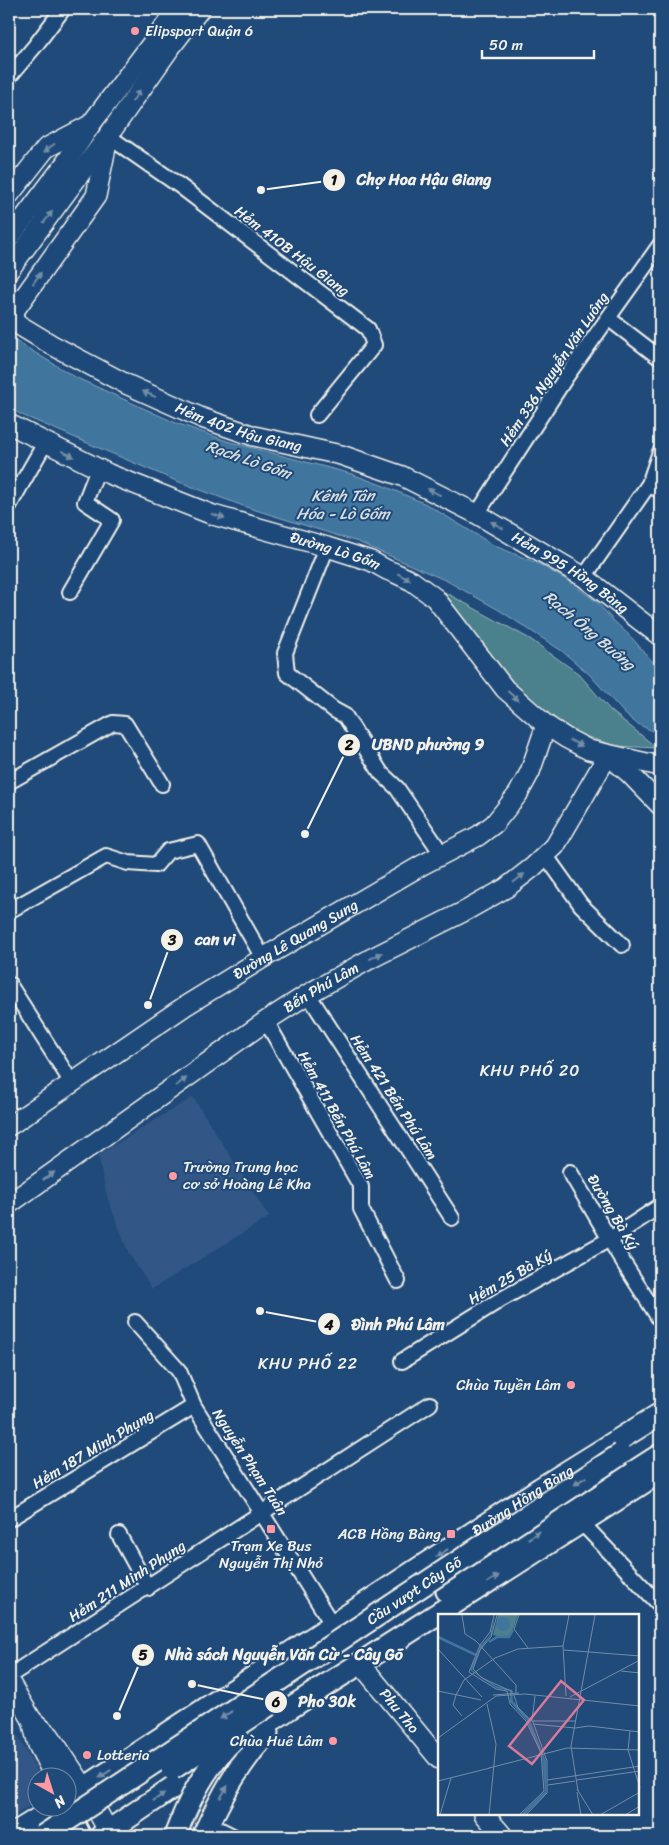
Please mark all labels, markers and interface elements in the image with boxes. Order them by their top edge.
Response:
place label: Elipsport Quận 6 [145,18,253,44]
marker: Elipsport Quận 6 [129,25,141,37]
scale bar [482,28,594,60]
text: 50 m [489,32,524,58]
one-way arrow [131,90,141,103]
one-way arrow [42,143,56,153]
callout: Chợ Hoa Hậu Giang [322,164,502,195]
text: Chợ Hoa Hậu Giang [356,165,492,194]
text: 1 [331,167,338,193]
street label: Hẻm 410B Hậu Giang [229,199,356,304]
one-way arrow [43,210,53,224]
one-way arrow [32,271,42,285]
street label: Hẻm 336 Nguyễn Văn Luông [492,286,616,452]
one-way arrow [142,390,156,398]
street label: Hẻm 402 Hậu Giang [171,395,305,459]
water label: Rạch Lò Gốm [202,431,297,488]
one-way arrow [61,450,75,458]
water label: Kênh Tân Hóa - Lò Gốm [296,481,391,528]
one-way arrow [427,488,441,496]
one-way arrow [211,512,226,520]
one-way arrow [489,521,504,529]
street label: Đường Lò Gốm [287,524,386,577]
street label: Hẻm 995 Hồng Bàng [507,524,635,621]
one-way arrow [397,573,411,581]
water label: Rạch Ông Buông [537,583,644,679]
one-way arrow [507,690,519,702]
callout: UBND phường 9 [337,729,494,760]
text: UBND phường 9 [372,730,484,759]
text: 2 [344,732,354,758]
one-way arrow [569,739,583,747]
one-way arrow [512,873,525,884]
street label: Đường Lê Quang Sung [228,892,364,987]
callout: can vi [160,924,245,955]
text: can vi [194,925,237,954]
text: 3 [167,927,177,953]
one-way arrow [369,952,383,960]
street label: Bến Phú Lâm [278,955,364,1020]
street label: Hẻm 421 Bến Phú Lâm [343,1029,445,1165]
street label: Hẻm 411 Bến Phú Lâm [291,1046,383,1184]
district label: KHU PHỐ 20 [480,1056,580,1085]
one-way arrow [174,1076,187,1087]
place label: Trường Trung học cơ sở Hoàng Lê Kha [183,1154,312,1197]
street label: Đường Bà Ký [580,1169,646,1255]
marker: Trường Trung học cơ sở Hoàng Lê Kha [167,1170,179,1182]
one-way arrow [42,1171,56,1181]
street label: Hẻm 25 Bà Ký [463,1242,557,1312]
callout: Đình Phú Lâm [316,1309,455,1340]
text: Đình Phú Lâm [350,1310,446,1339]
text: 4 [323,1312,334,1338]
district label: KHU PHỐ 22 [258,1349,358,1378]
place label: Chùa Tuyền Lâm [456,1372,561,1398]
marker: Chùa Tuyền Lâm [565,1379,577,1391]
street label: Hẻm 187 Minh Phụng [27,1402,159,1496]
street label: Nguyễn Phạm Tuân [205,1403,295,1521]
street label: Đường Hồng Bàng [466,1457,579,1543]
one-way arrow [574,1476,587,1486]
place label: ACB Hồng Bàng [337,1521,441,1547]
marker: Trạm Xe Bus Nguyễn Thị Nhỏ [265,1523,277,1535]
marker: ACB Hồng Bàng [445,1528,457,1540]
one-way arrow [527,1530,541,1540]
street label: Hẻm 211 Minh Phụng [63,1533,191,1629]
place label: Trạm Xe Bus Nguyễn Thị Nhỏ [219,1533,323,1576]
one-way arrow [435,1548,449,1558]
street label: Cầu vượt Cây Gõ [361,1549,468,1632]
one-way arrow [487,1574,500,1583]
inset map [438,1614,639,1815]
callout: Nhà sách Nguyễn Văn Cừ - Cây Gõ [130,1639,413,1670]
text: Nhà sách Nguyễn Văn Cừ - Cây Gõ [164,1640,405,1669]
text: 5 [138,1642,148,1668]
street label: Phu Tho [373,1682,426,1740]
callout: Pho 30k [263,1686,366,1717]
text: Pho 30k [298,1687,356,1716]
text: 6 [271,1689,281,1715]
one-way arrow [219,1710,232,1720]
place label: Chùa Huê Lâm [230,1728,323,1754]
marker: Chùa Huê Lâm [327,1735,339,1747]
place label: Lotteria [97,1742,150,1768]
marker: Lotteria [81,1749,93,1761]
north arrow [28,1768,78,1818]
one-way arrow [98,1769,112,1779]
one-way arrow [220,1786,229,1799]
text: N [48,1788,72,1815]
one-way arrow [152,1792,166,1802]

